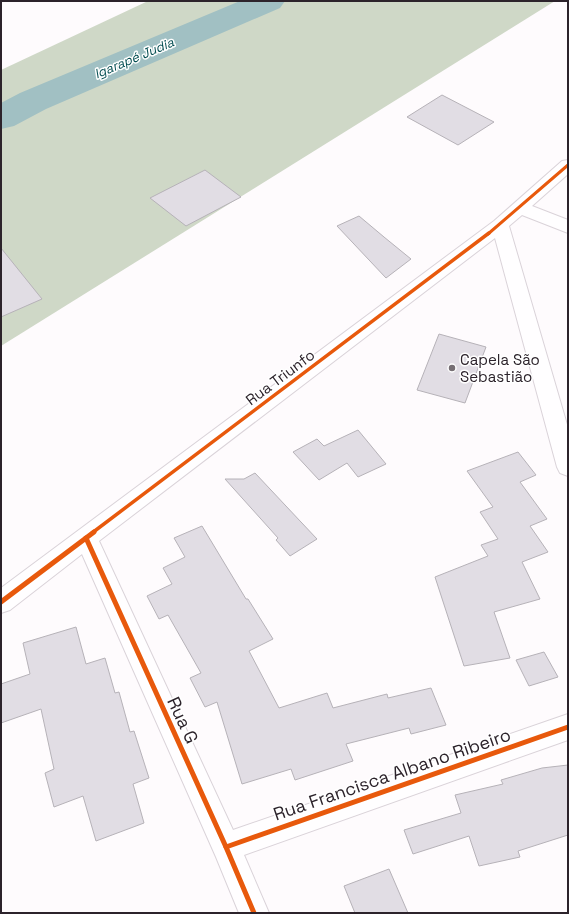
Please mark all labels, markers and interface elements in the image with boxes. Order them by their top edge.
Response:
water label: Igarapé Judia [92,33,177,82]
street label: Rua Triunfo [242,345,318,409]
place label: Capela São Sebastião [460,350,540,386]
marker: Capela São Sebastião [447,363,457,373]
street label: Rua G [162,693,204,747]
street label: Rua Francisca Albano Ribeiro [270,722,514,826]

